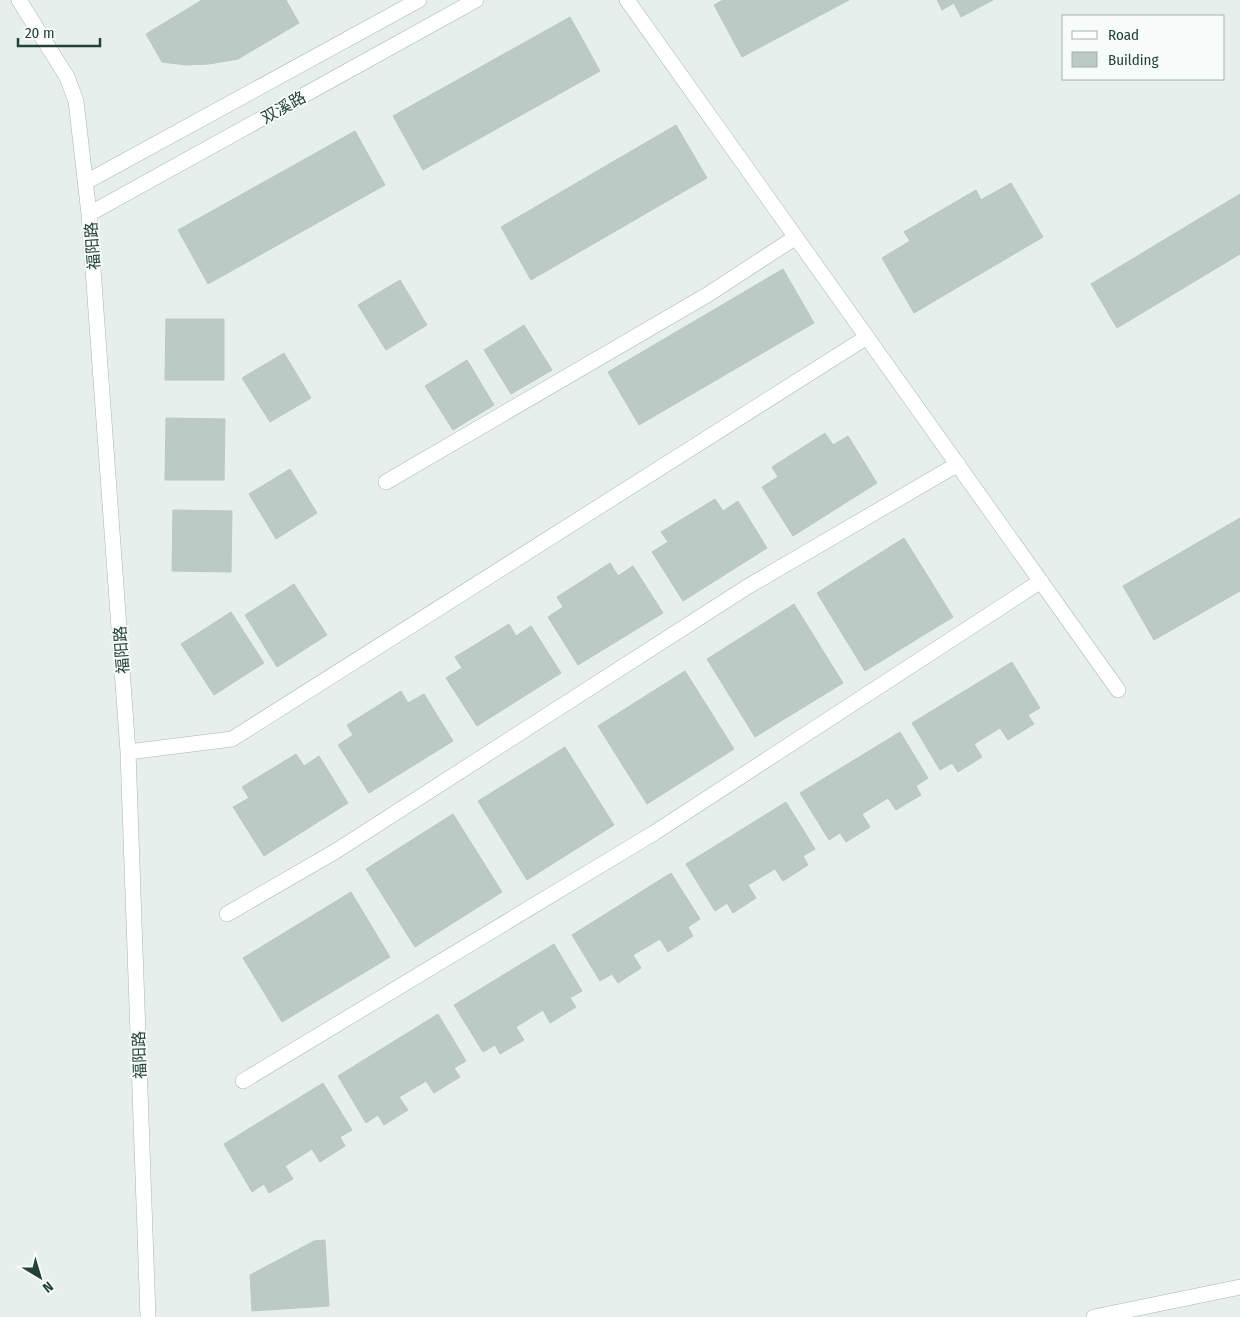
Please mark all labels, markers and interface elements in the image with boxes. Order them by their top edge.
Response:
scale bar [18,15,100,47]
legend [1062,15,1225,80]
text: 20 m [25,24,55,42]
text: Road [1108,26,1139,44]
text: Building [1108,51,1159,69]
street label: 双溪路 [258,87,309,127]
street label: 福阳路 [81,221,104,271]
street label: 福阳路 [110,625,133,675]
street label: 福阳路 [129,1031,150,1079]
north arrow [15,1252,65,1302]
text: N [39,1278,56,1296]

